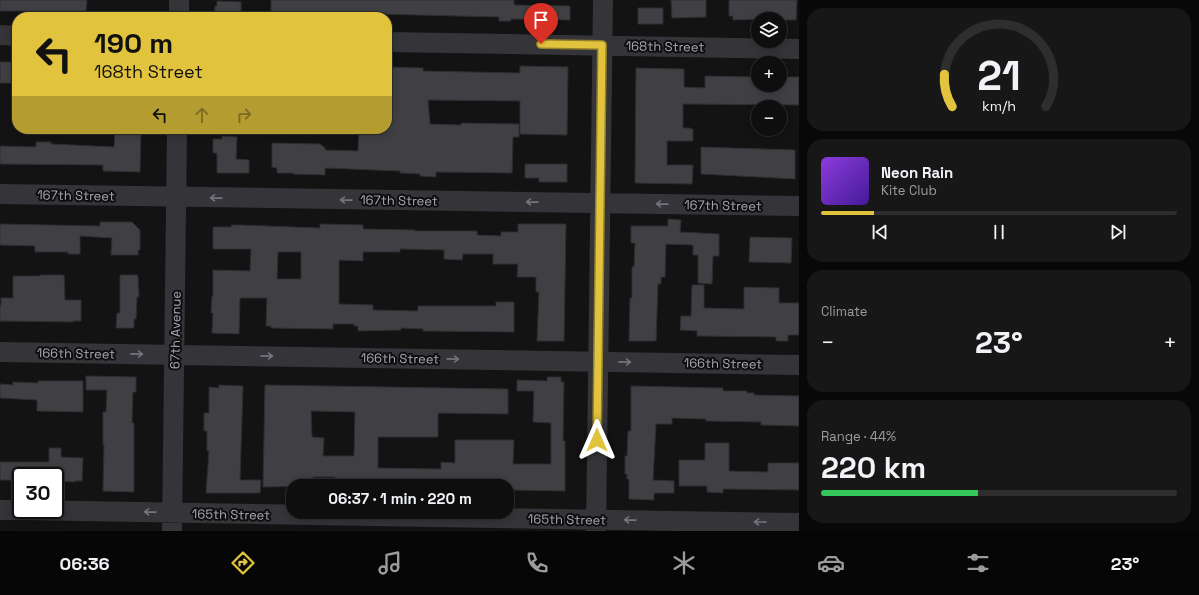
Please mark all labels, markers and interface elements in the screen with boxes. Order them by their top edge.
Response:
pin [524,3,558,44]
icon: arrive [530,9,552,31]
map controls [751,12,787,136]
button: layers [751,12,787,48]
text: 190 m [94,25,173,61]
icon: left [28,28,80,80]
street label: 168th Street [626,37,704,56]
text: 21 [977,49,1021,102]
button: + [751,56,787,92]
text: 168th Street [94,60,203,83]
text: km/h [982,97,1016,115]
button: − [751,100,787,136]
icon: left [149,104,171,126]
icon: ahead [191,104,213,126]
icon: right [233,104,255,126]
text: Neon Rain [881,163,953,182]
text: Kite Club [881,182,937,199]
street label: 167th Street [37,186,115,205]
street label: 167th Street [360,191,438,210]
one-way arrow [210,194,223,202]
one-way arrow [340,196,353,203]
street label: 167th Street [684,196,762,215]
one-way arrow [526,198,539,206]
one-way arrow [656,200,669,208]
icon: previous [869,221,891,243]
icon: pause [988,221,1010,243]
icon: next [1107,221,1129,243]
street label: 67th Avenue [166,291,185,369]
text: Climate [821,303,867,320]
text: 23° [975,323,1023,362]
text: − [821,328,835,356]
text: + [1163,328,1177,356]
street label: 166th Street [37,344,115,363]
street label: 166th Street [361,349,439,368]
one-way arrow [130,350,143,358]
one-way arrow [260,352,273,360]
street label: 166th Street [684,354,762,373]
one-way arrow [446,355,459,363]
one-way arrow [618,358,631,366]
position arrow [576,419,618,461]
text: Range · 44% [821,428,896,445]
text: 220 km [821,448,926,487]
speed limit sign: 30 [12,467,64,519]
text: 06:37 · 1 min · 220 m [328,489,472,508]
street label: 165th Street [192,505,270,524]
one-way arrow [144,508,157,516]
street label: 165th Street [528,510,606,529]
one-way arrow [624,516,637,524]
one-way arrow [754,518,767,526]
icon: directions [229,549,257,577]
icon: music [376,549,404,577]
icon: phone [523,549,551,577]
icon: climate [670,549,698,577]
icon: car [817,549,845,577]
icon: filters [964,549,992,577]
text: 06:36 [60,552,110,575]
text: 23° [1111,552,1139,575]

